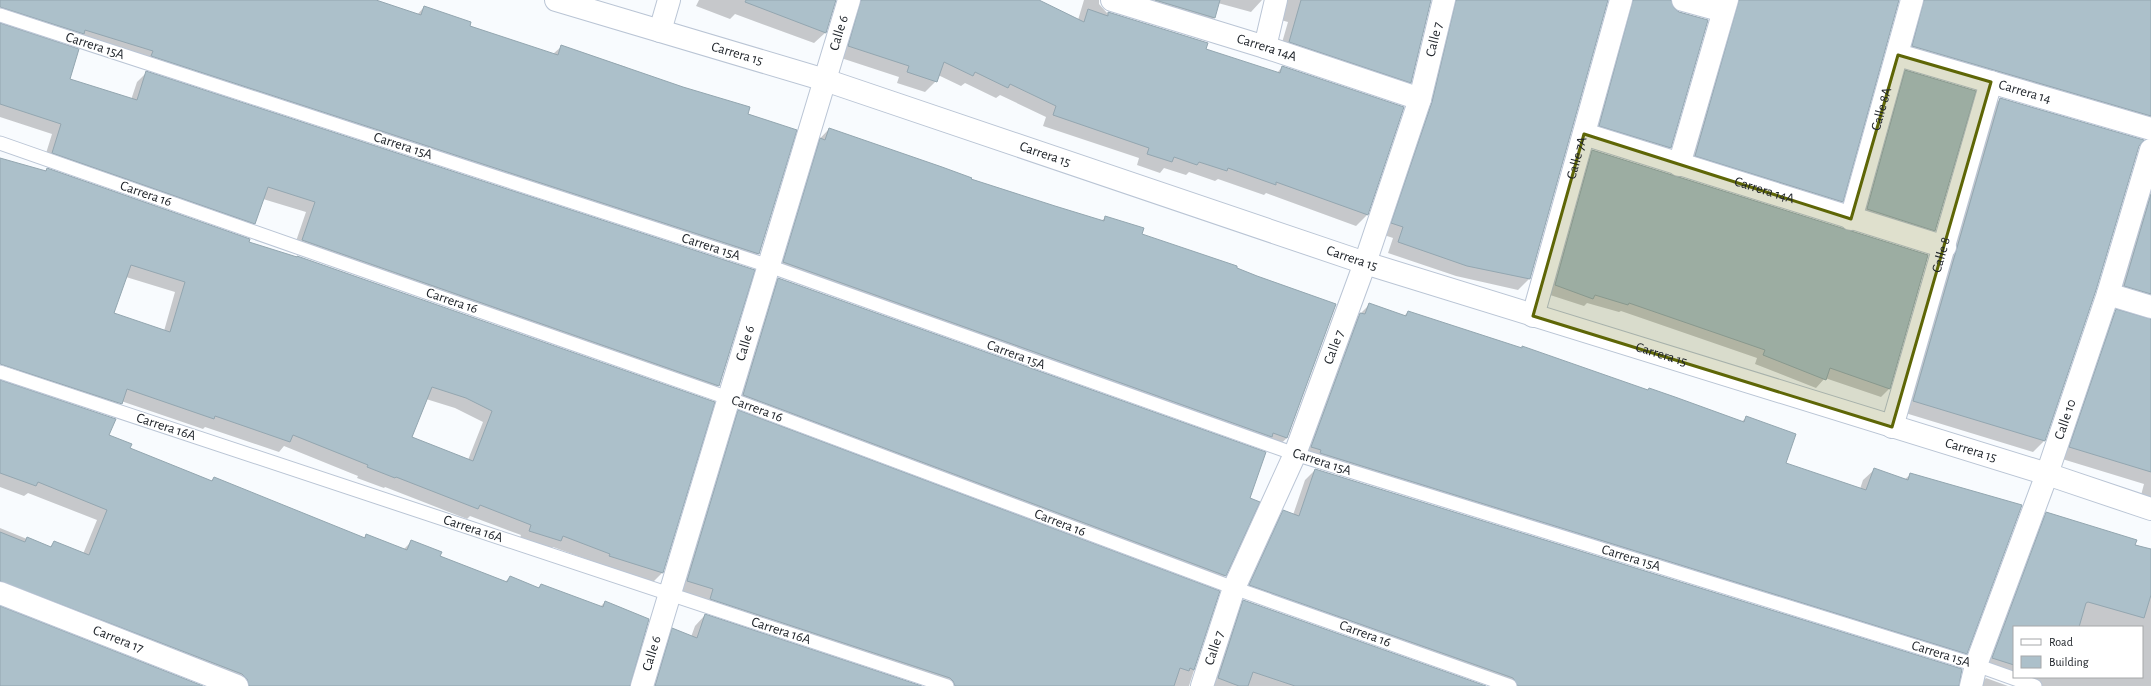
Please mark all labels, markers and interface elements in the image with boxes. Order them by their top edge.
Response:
street label: Calle 6 [827,14,851,52]
street label: Calle 7 [1423,20,1445,58]
street label: Carrera 15A [64,30,126,62]
street label: Carrera 14A [1235,32,1298,64]
street label: Carrera 15 [710,40,765,68]
street label: Carrera 14 [1997,78,2053,106]
street label: Calle 8A [1869,86,1894,132]
street label: Carrera 15A [372,130,434,162]
street label: Calle 7A [1564,135,1590,181]
street label: Carrera 15 [1018,139,1073,170]
street label: Carrera 14A [1733,175,1796,206]
street label: Carrera 16 [118,179,174,209]
street label: Carrera 15A [680,231,742,263]
street label: Calle 8 [1930,236,1953,274]
street label: Carrera 15 [1325,243,1379,273]
street label: Carrera 16 [424,286,480,316]
street label: Calle 6 [734,324,757,363]
street label: Calle 7 [1321,328,1347,366]
street label: Carrera 15A [985,338,1047,372]
street label: Carrera 15 [1634,340,1689,369]
street label: Carrera 16 [729,393,785,425]
street label: Calle 10 [2052,397,2079,441]
street label: Carrera 16A [134,411,198,443]
street label: Carrera 15 [1943,436,1998,465]
street label: Carrera 15A [1291,446,1353,478]
street label: Carrera 16 [1032,507,1088,539]
street label: Carrera 16A [441,513,505,545]
street label: Carrera 15A [1600,542,1662,574]
street label: Carrera 16A [749,615,813,647]
street label: Carrera 16 [1337,618,1393,650]
street label: Carrera 17 [91,623,146,656]
legend [2013,626,2143,678]
street label: Calle 7 [1202,629,1227,667]
street label: Calle 6 [640,634,664,673]
text: Road [2049,636,2073,648]
street label: Carrera 15A [1910,638,1972,670]
text: Building [2049,656,2089,668]

